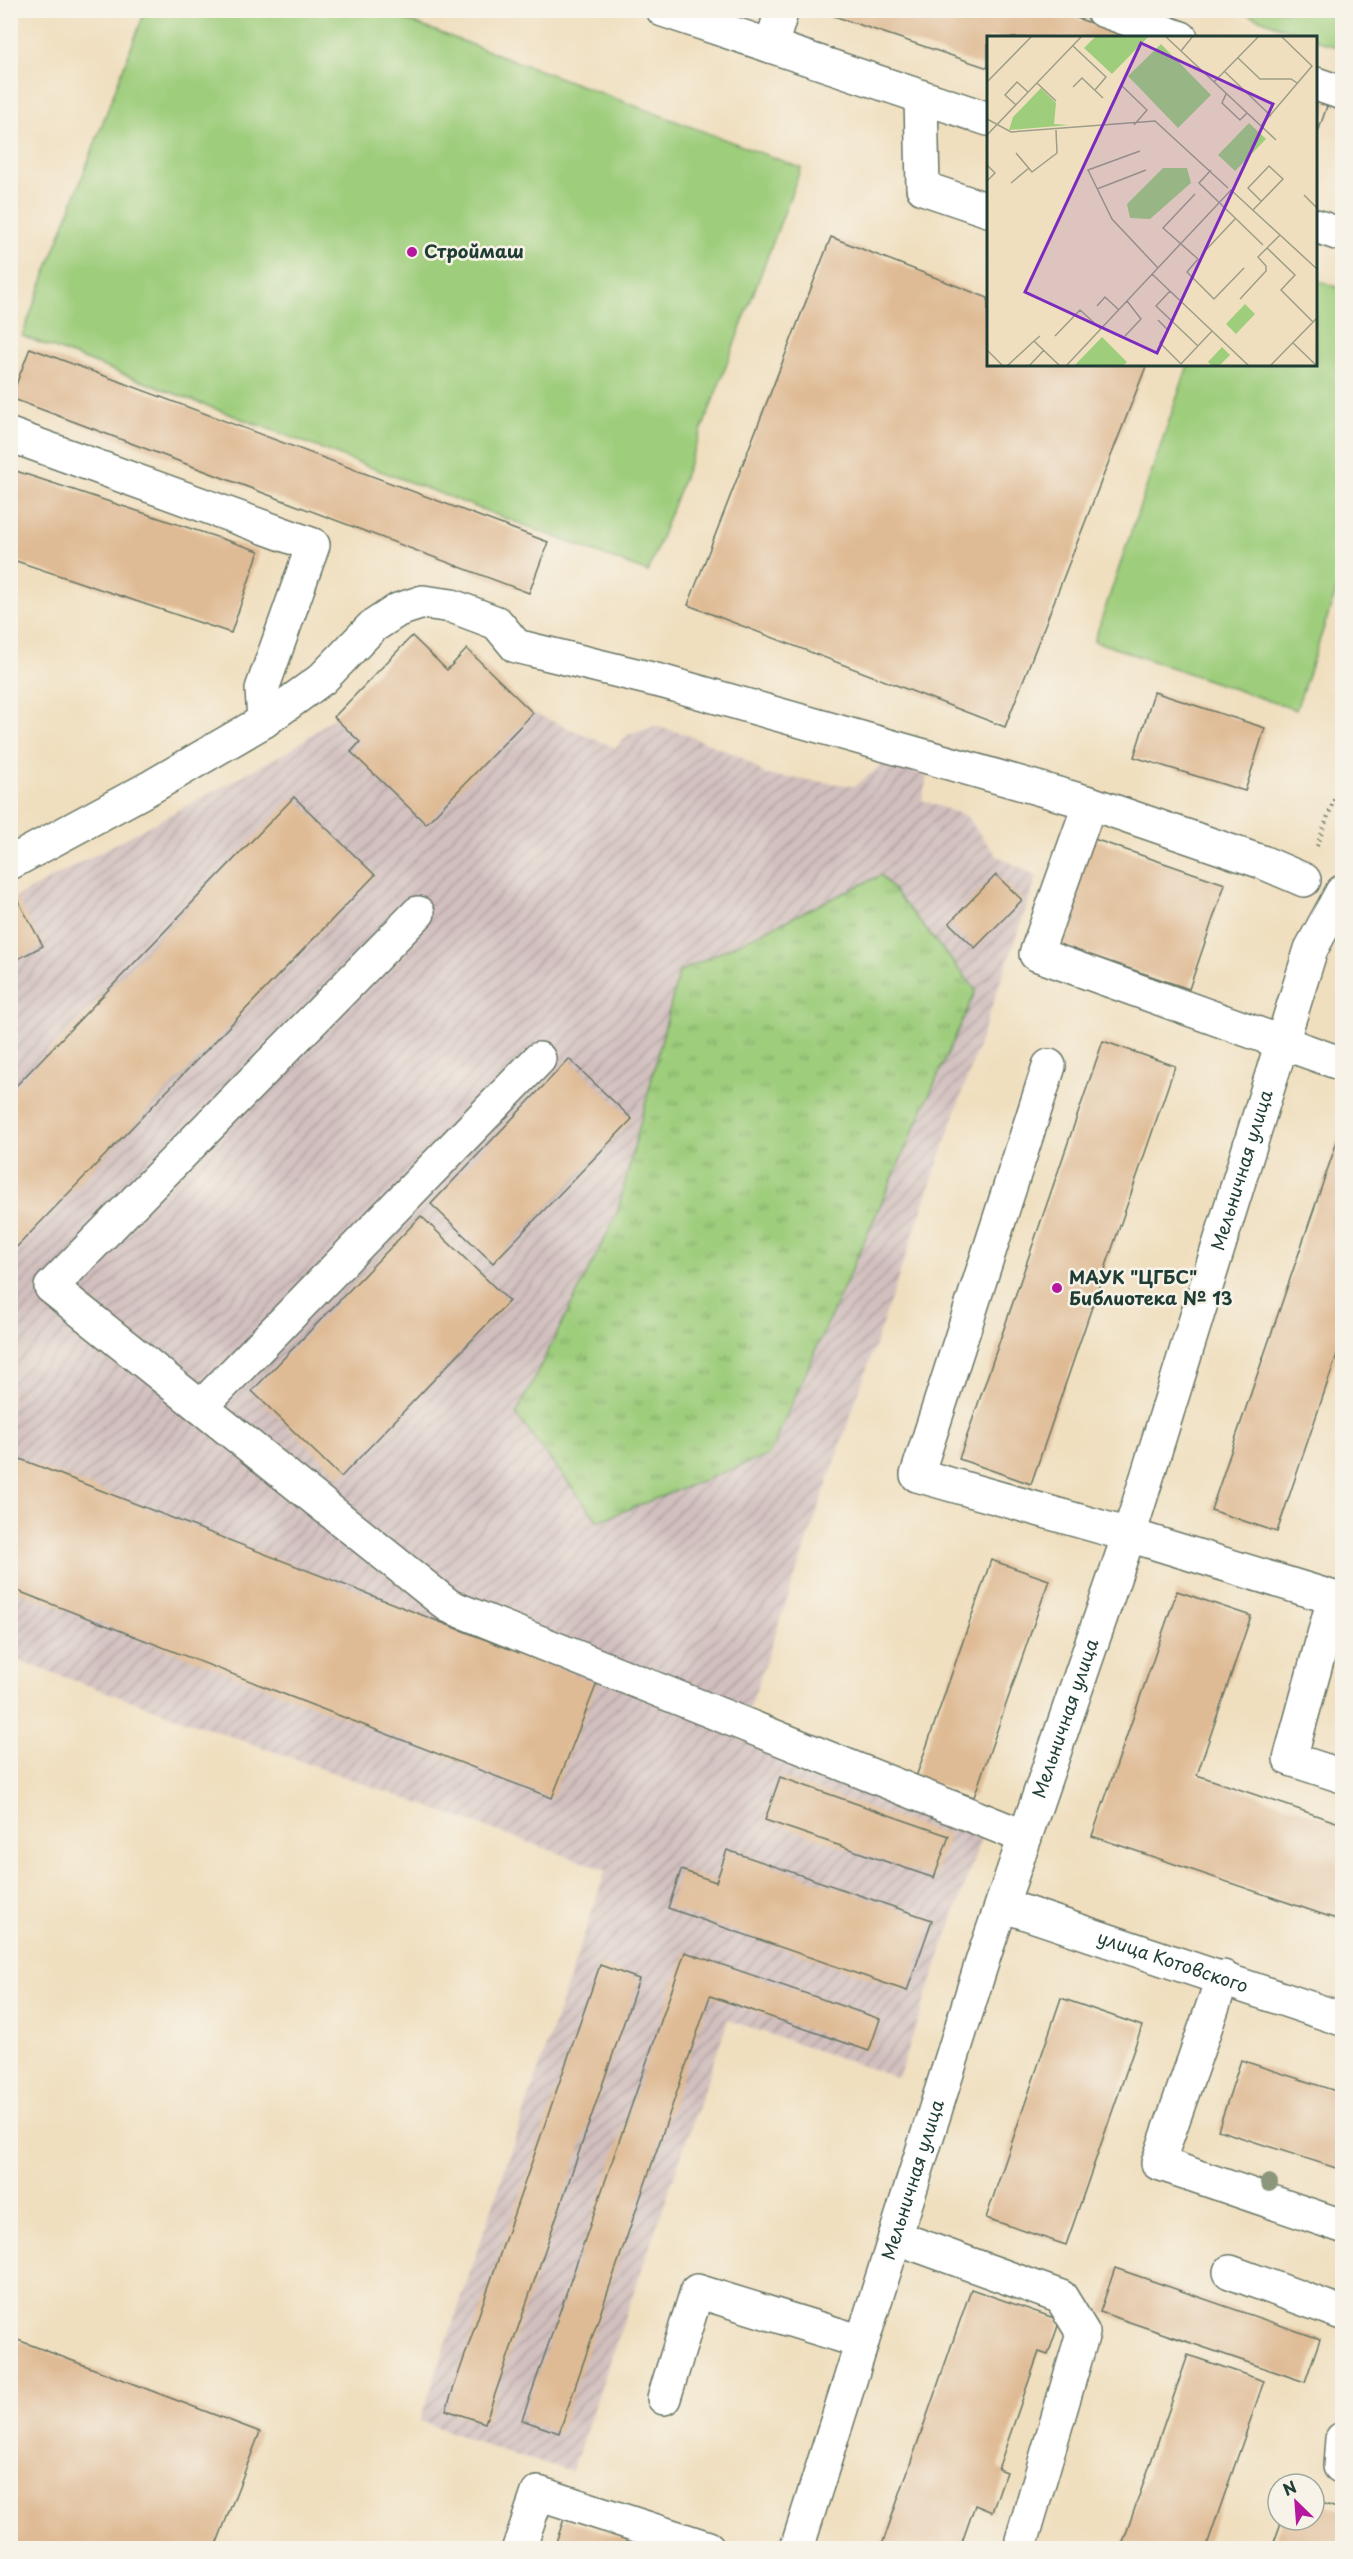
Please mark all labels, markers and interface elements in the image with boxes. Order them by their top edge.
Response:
inset map [987,36,1317,366]
place label: Строймаш [424,237,524,264]
marker: Строймаш [405,245,419,259]
street label: Мельничная улица [1203,1085,1279,1254]
place label: МАУК "ЦГБС" Библиотека № 13 [1069,1263,1233,1311]
marker: МАУК "ЦГБС" Библиотека № 13 [1050,1281,1064,1295]
street label: Мельничная улица [1024,1634,1105,1801]
street label: улица Котовского [1094,1923,1252,1999]
street label: Мельничная улица [874,2095,950,2263]
north arrow [1266,2472,1326,2532]
text: N [1278,2474,1300,2501]

